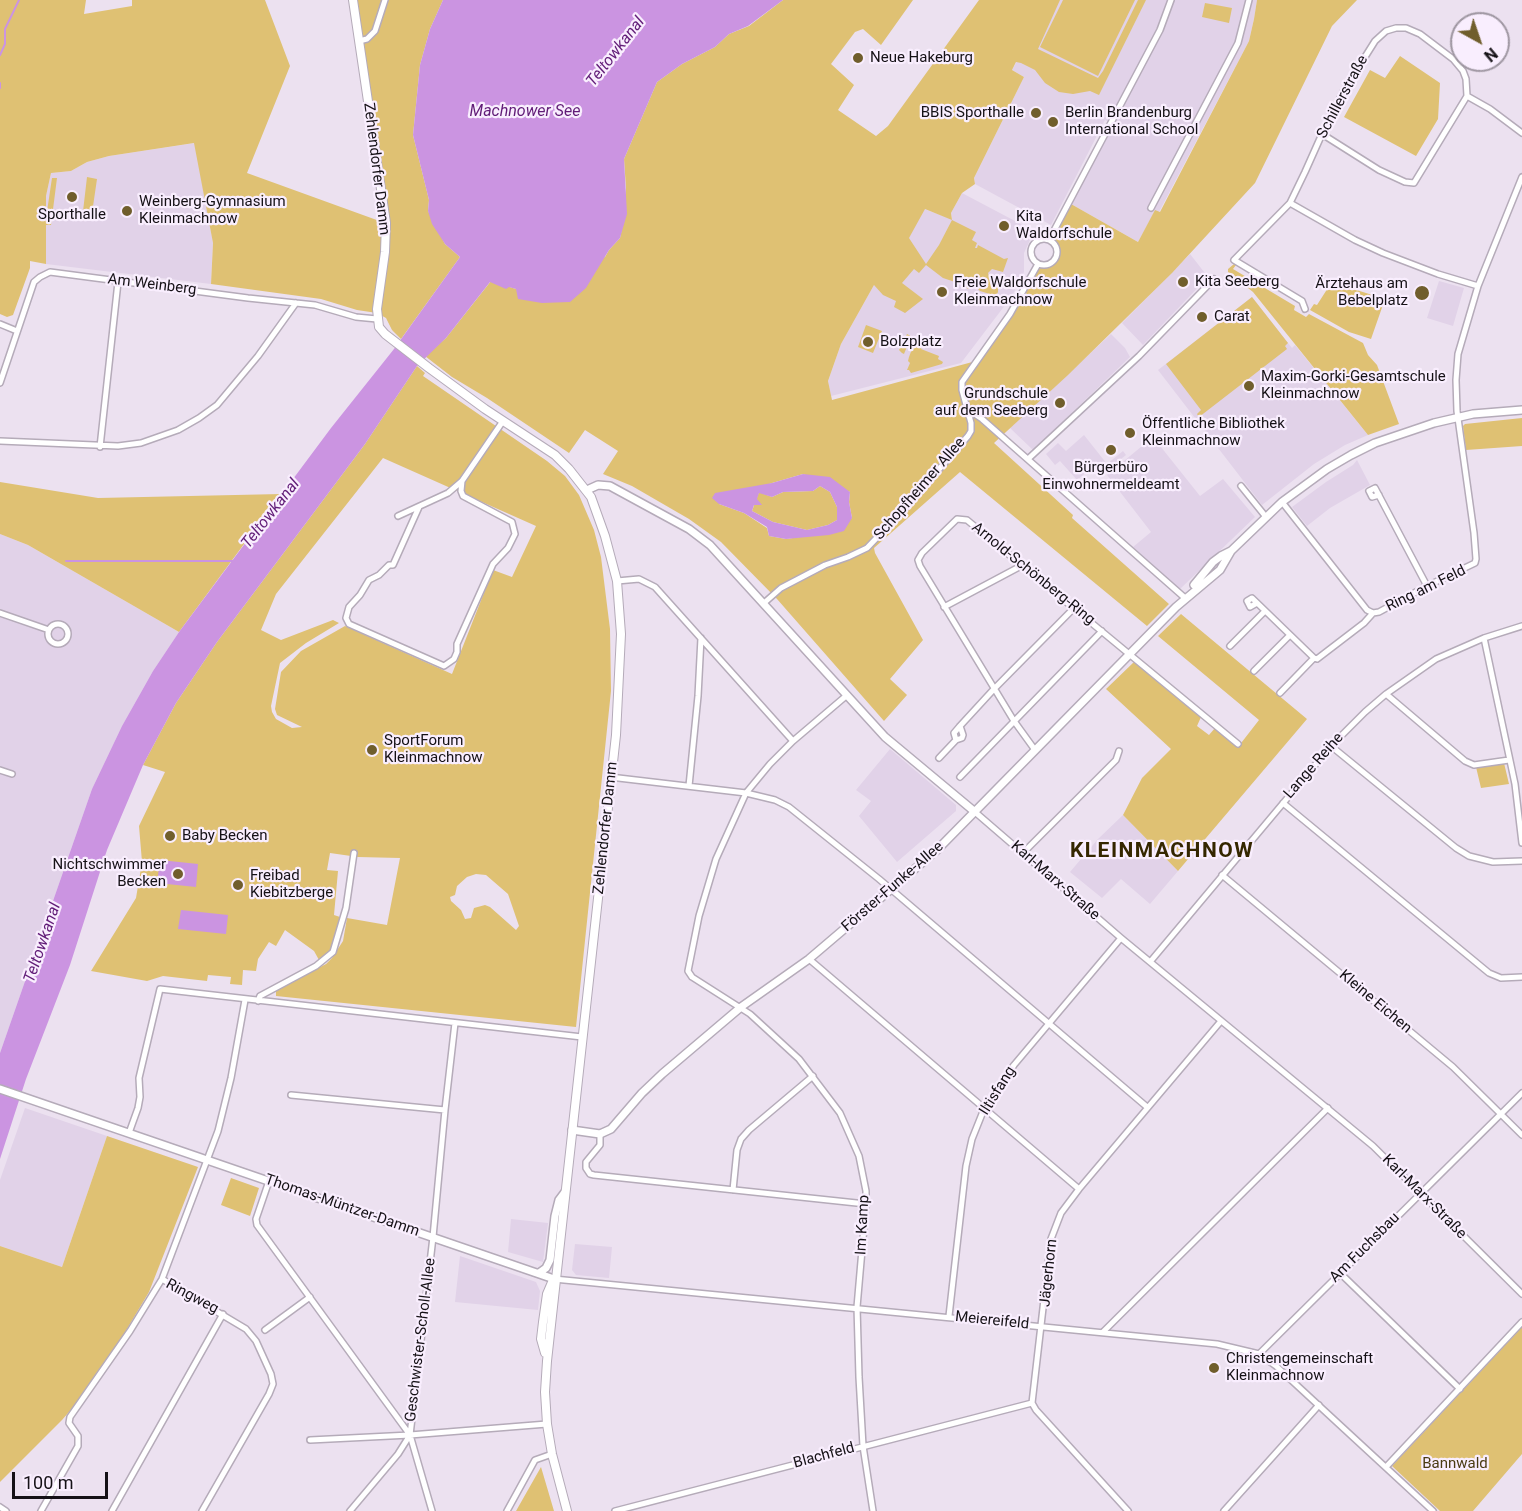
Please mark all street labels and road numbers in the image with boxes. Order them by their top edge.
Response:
street label: Schillerstraße [1314,52,1372,142]
street label: Zehlendorfer Damm [359,102,393,236]
street label: Am Weinberg [107,271,197,299]
street label: Schopfheimer Allee [871,434,969,544]
street label: Arnold-Schönberg-Ring [968,519,1098,629]
street label: Ring am Feld [1383,562,1469,616]
street label: Lange Reihe [1280,729,1348,803]
street label: Zehlendorfer Damm [590,761,622,895]
street label: Karl-Marx-Straße [1007,837,1103,925]
street label: Förster-Funke-Allee [838,838,948,936]
street label: Kleine Eichen [1335,966,1415,1038]
street label: Iltisfang [976,1063,1020,1119]
street label: Karl-Marx-Straße [1378,1151,1470,1243]
street label: Thomas-Müntzer-Damm [262,1171,422,1241]
street label: Im Kamp [852,1195,874,1255]
street label: Am Fuchsbau [1326,1209,1404,1287]
street label: Jägerhorn [1036,1238,1062,1308]
street label: Geschwister-Scholl-Allee [402,1257,440,1423]
street label: Ringweg [163,1276,221,1318]
street label: Meiereifeld [954,1308,1030,1334]
street label: Blachfeld [792,1439,856,1473]

